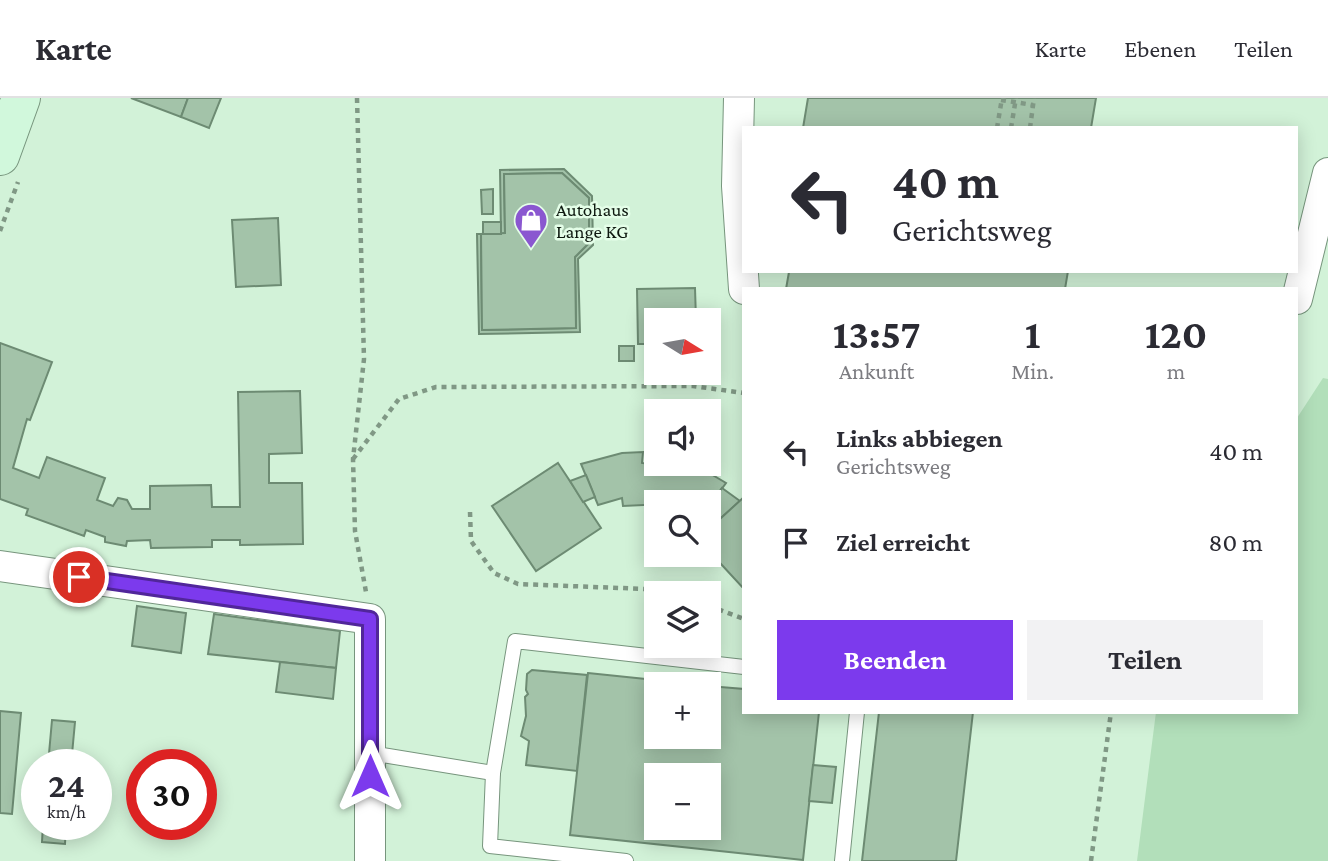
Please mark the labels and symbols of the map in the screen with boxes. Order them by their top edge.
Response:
place label: Autohaus Lange KG [556,199,629,242]
shop icon: Autohaus Lange KG [512,201,550,250]
north arrow [644,308,721,385]
pin [49,547,109,607]
position arrow [333,739,407,813]
speed limit sign: 30 [126,749,217,840]

